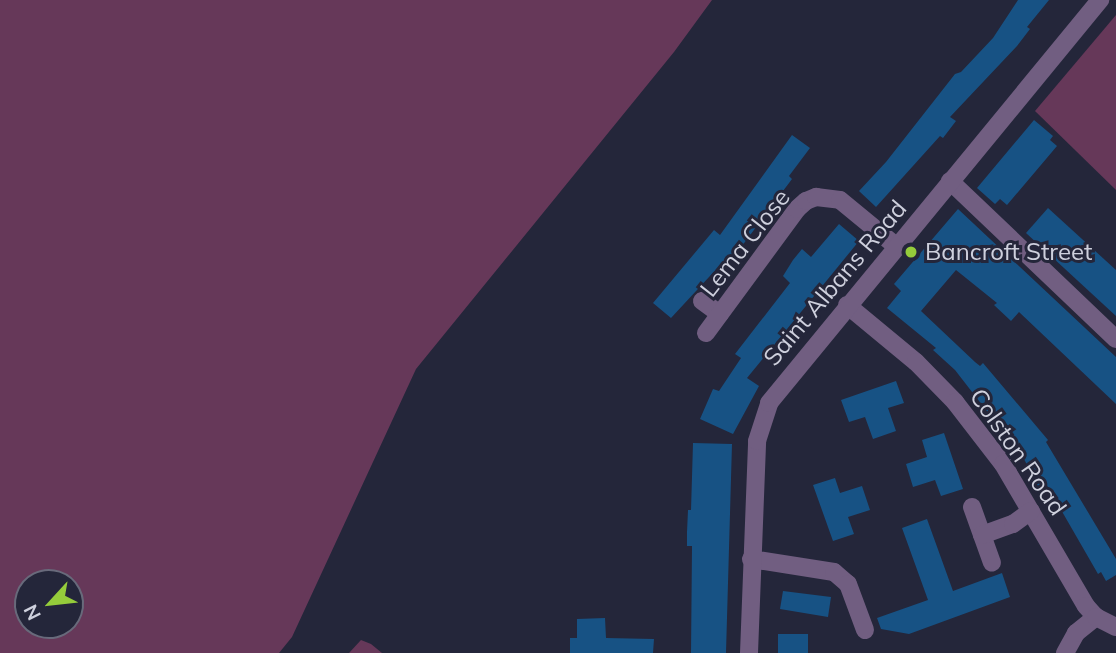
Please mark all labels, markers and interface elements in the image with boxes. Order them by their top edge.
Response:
street label: Lema Close [694,183,796,303]
street label: Saint Albans Road [757,194,913,372]
place label: Bancroft Street [925,238,1092,266]
marker: Bancroft Street [903,244,919,260]
street label: Colston Road [964,383,1072,521]
north arrow [14,569,84,639]
text: N [18,601,46,624]

